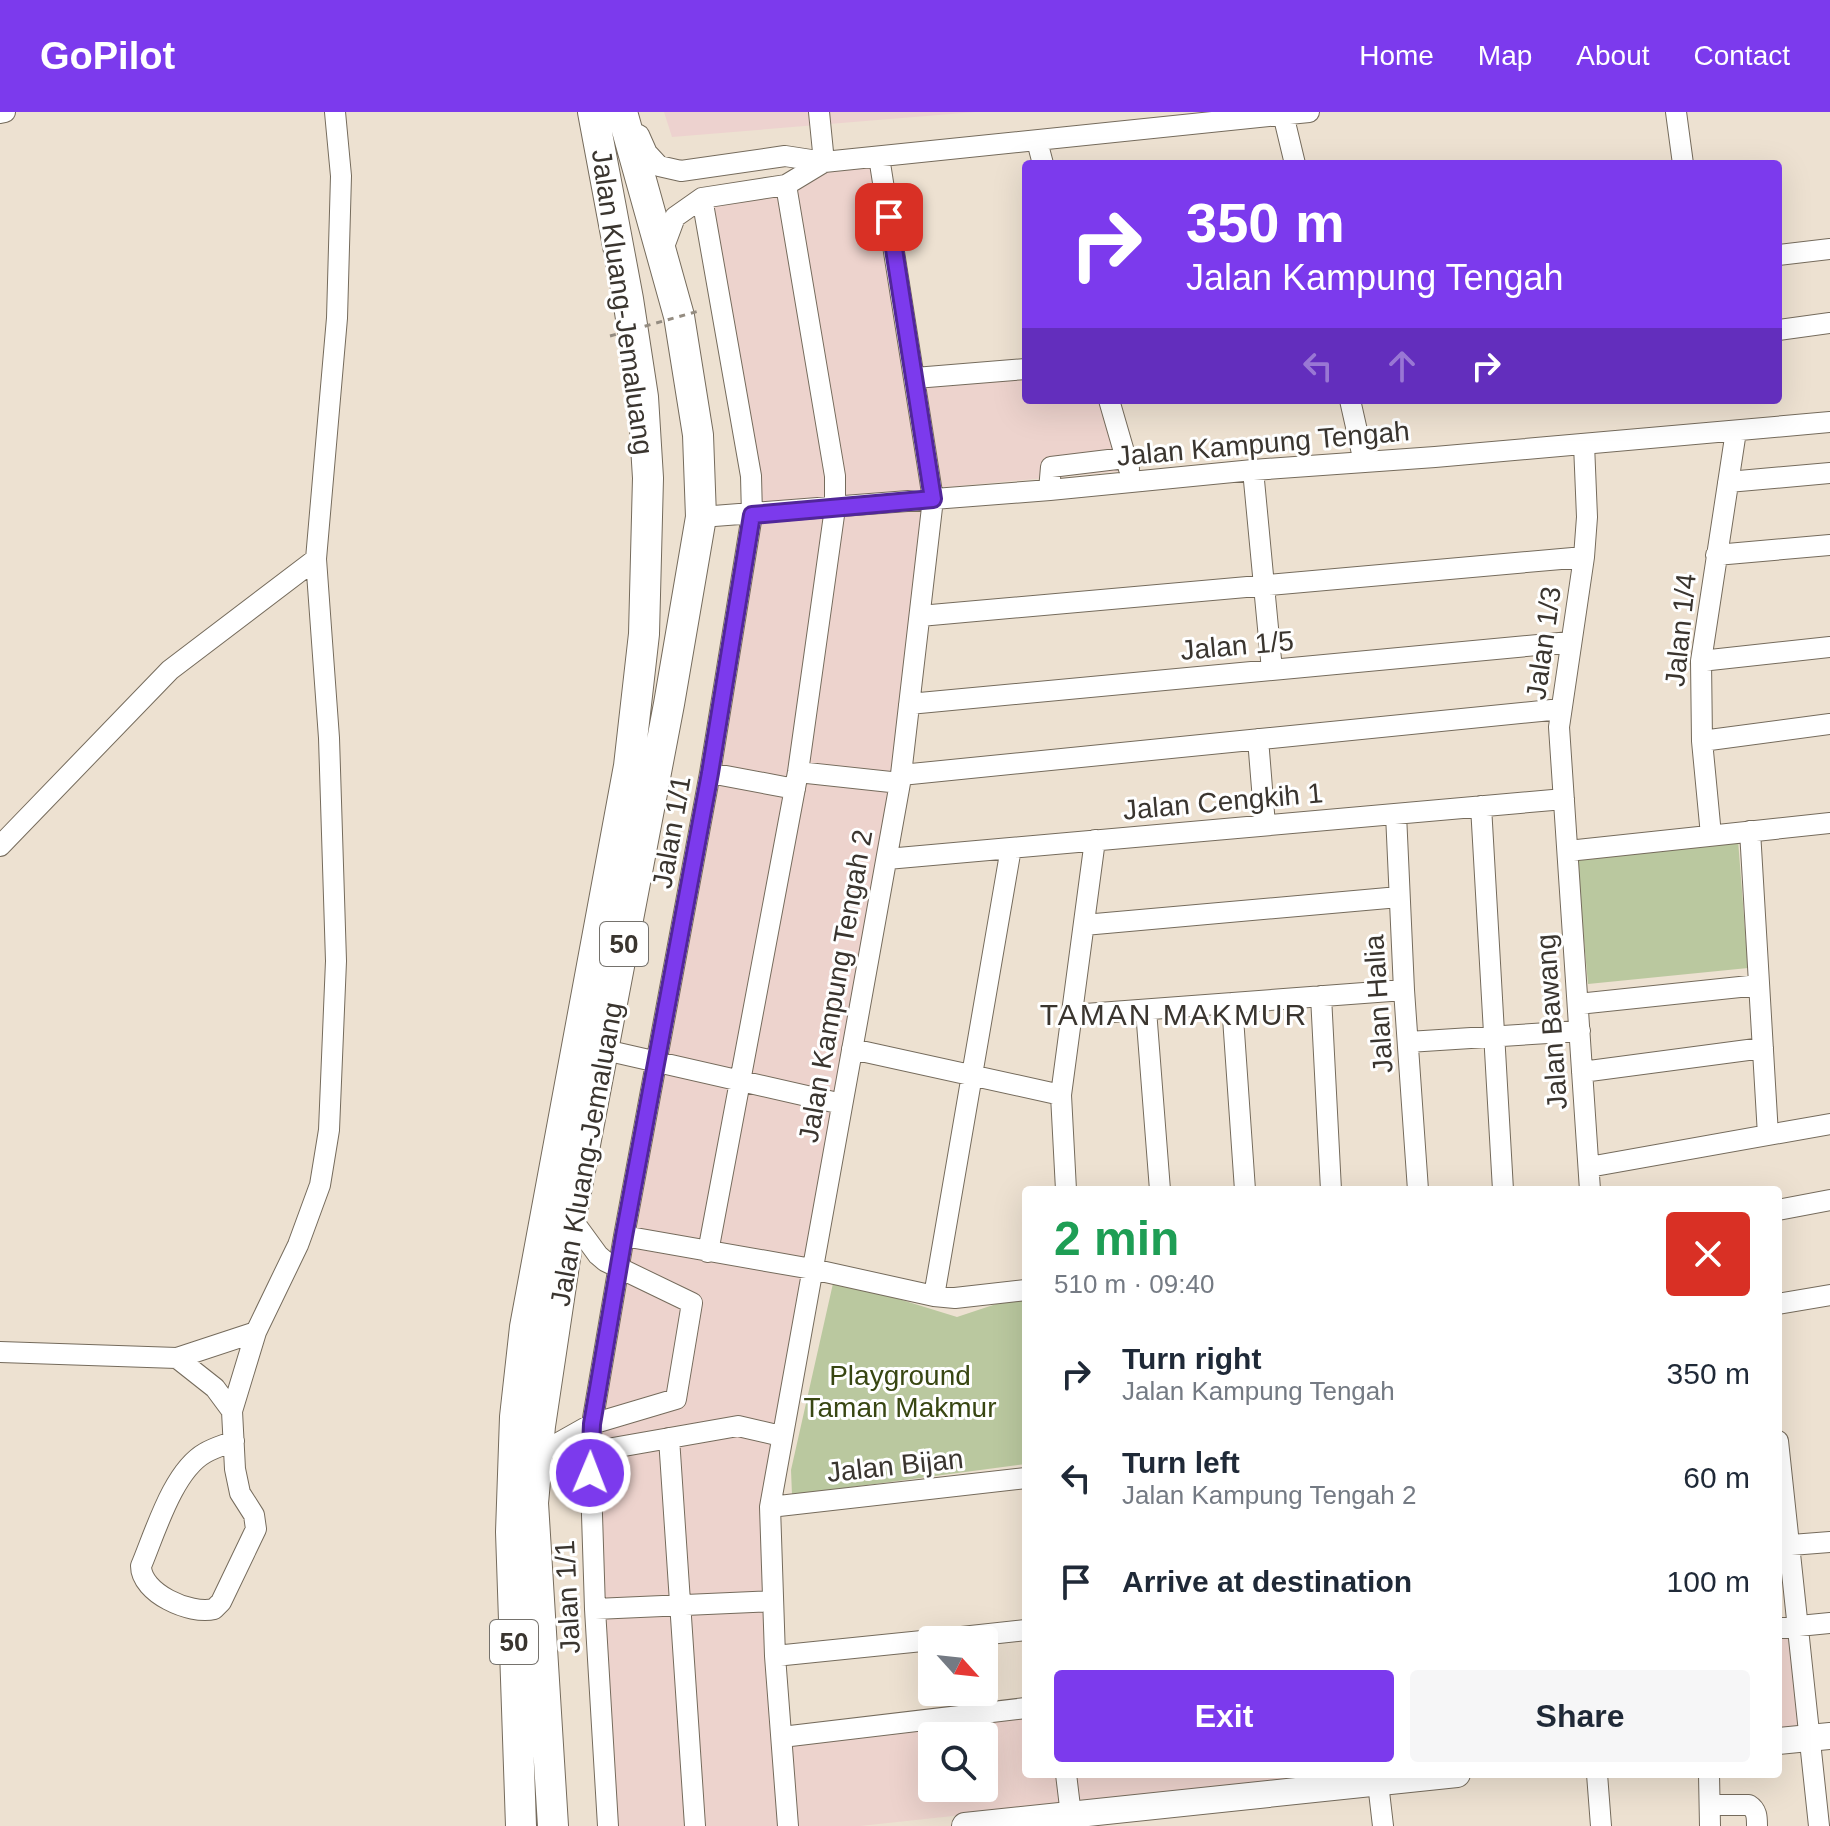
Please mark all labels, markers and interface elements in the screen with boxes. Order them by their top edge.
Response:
text: GoPilot [40,35,175,77]
text: Home [1359,40,1434,71]
text: Map [1478,40,1532,71]
text: About [1576,40,1650,71]
text: Contact [1694,40,1790,71]
street label: Jalan Kluang-Jemaluang [586,147,659,457]
pin [855,183,923,251]
text: 350 m [1186,191,1345,254]
icon: right [1054,192,1158,296]
icon: arrive [867,195,911,239]
text: Jalan Kampung Tengah [1186,257,1564,298]
icon: left [1296,344,1340,388]
icon: ahead [1380,344,1424,388]
icon: right [1464,344,1508,388]
street label: Jalan Kampung Tengah [1115,415,1411,472]
street label: Jalan 1/4 [1659,572,1702,688]
street label: Jalan 1/3 [1520,585,1567,701]
street label: Jalan 1/5 [1179,625,1295,666]
street label: Jalan 1/1 [646,773,697,891]
street label: Jalan Cengkih 1 [1122,777,1324,826]
street label: Jalan Kampung Tengah 2 [793,827,878,1145]
road number: 50 [600,922,648,966]
street label: Jalan Halia [1358,933,1399,1074]
street label: Jalan Bawang [1530,933,1573,1111]
district label: TAMAN MAKMUR [1040,998,1308,1031]
street label: Jalan Kluang-Jemaluang [544,1000,629,1309]
text: 2 min [1054,1212,1179,1265]
button: close [1666,1212,1750,1296]
text: 510 m · 09:40 [1054,1269,1214,1299]
text: Turn right [1122,1342,1261,1375]
icon: right [1054,1352,1098,1396]
text: 350 m [1667,1357,1750,1390]
park label: Playground Taman Makmur [804,1360,996,1423]
text: Jalan Kampung Tengah [1122,1376,1395,1406]
position arrow [548,1431,632,1515]
street label: Jalan Bijan [825,1443,965,1488]
text: Turn left [1122,1446,1240,1479]
icon: left [1054,1456,1098,1500]
text: 60 m [1683,1461,1750,1494]
text: Jalan Kampung Tengah 2 [1122,1480,1416,1510]
street label: Jalan 1/1 [549,1539,586,1655]
icon: arrive [1054,1560,1098,1604]
text: Arrive at destination [1122,1565,1412,1598]
text: 100 m [1667,1565,1750,1598]
road number: 50 [490,1620,538,1664]
north arrow [918,1626,998,1706]
map controls [918,1626,998,1802]
button: Exit [1054,1670,1394,1762]
button: Share [1410,1670,1750,1762]
button: search [918,1722,998,1802]

